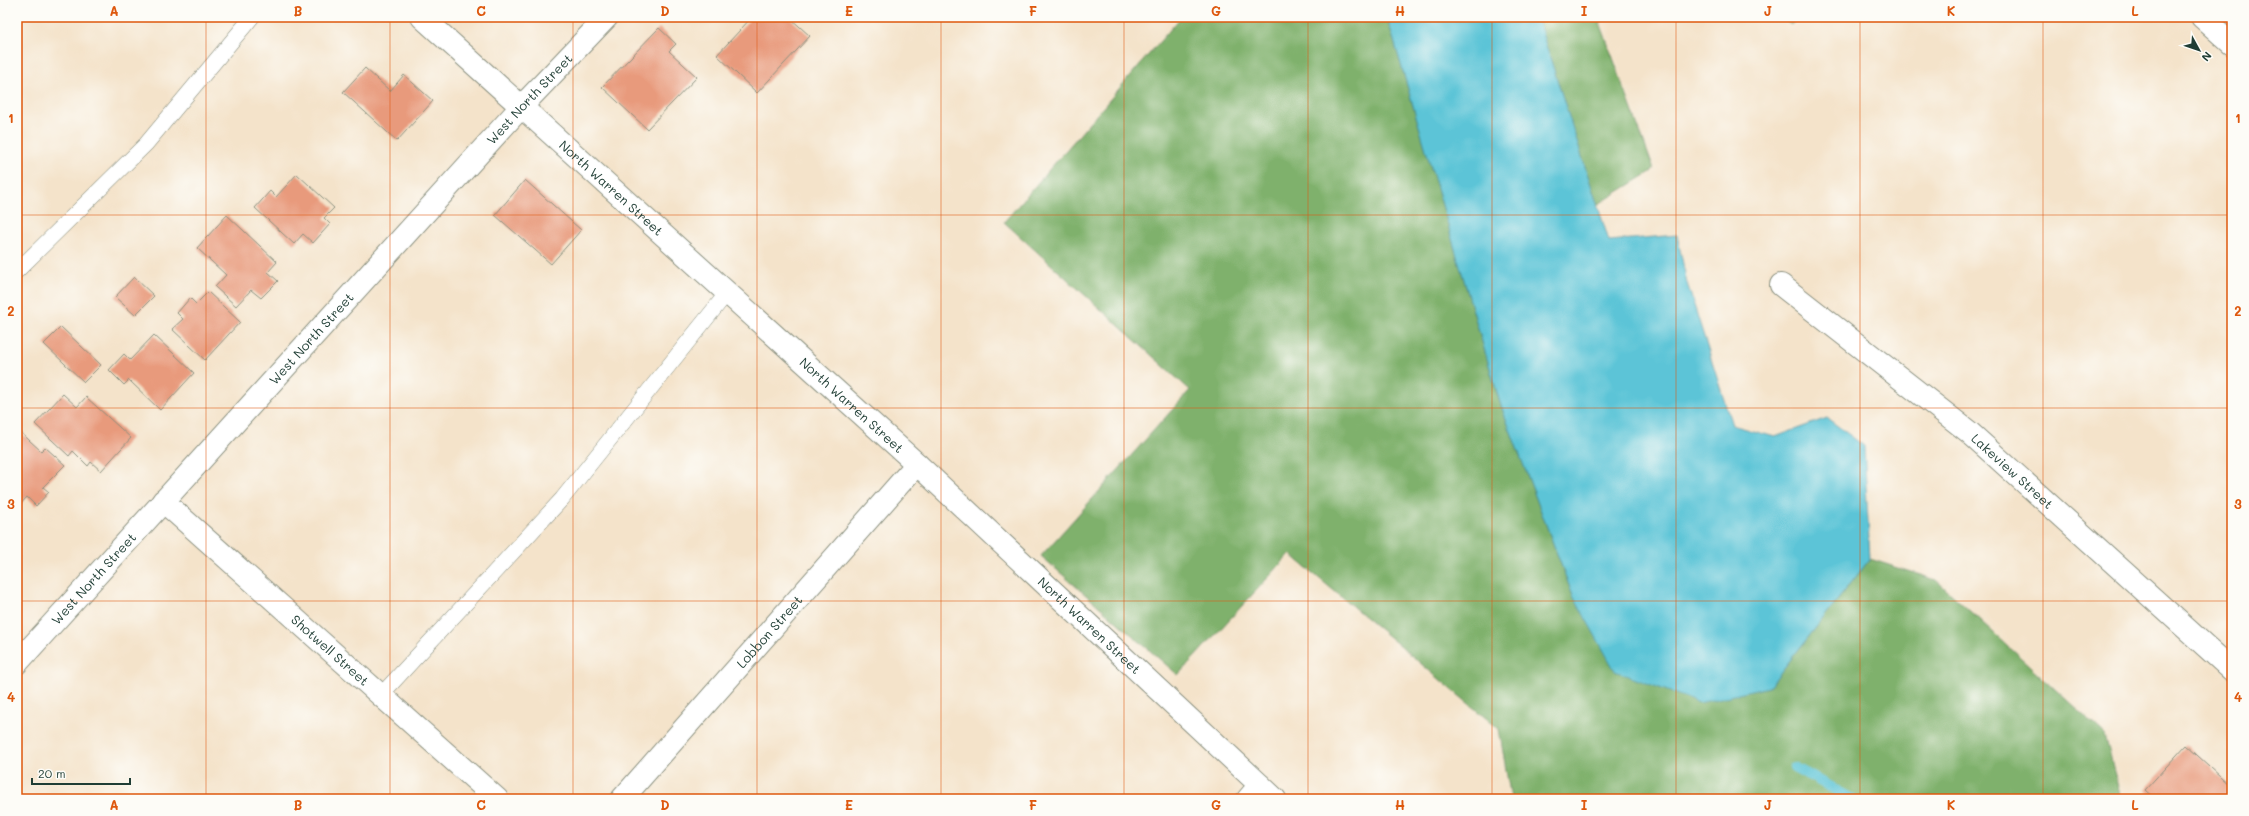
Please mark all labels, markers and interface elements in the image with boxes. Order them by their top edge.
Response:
text: A [109,2,119,19]
text: B [294,2,303,19]
text: C [476,2,486,19]
text: D [660,2,670,19]
text: E [845,2,853,19]
text: F [1029,2,1037,19]
text: G [1211,2,1221,19]
text: H [1395,2,1405,19]
text: I [1581,2,1588,19]
text: J [1764,2,1772,19]
text: K [1947,2,1956,19]
text: L [2131,2,2139,19]
north arrow [2179,30,2219,70]
street label: West North Street [482,49,576,148]
text: N [2199,49,2215,65]
text: 1 [8,109,14,126]
text: 1 [2235,109,2241,126]
street label: North Warren Street [556,136,667,239]
street label: West North Street [265,288,357,388]
text: 2 [7,302,15,319]
text: 2 [2234,302,2242,319]
street label: North Warren Street [796,353,908,456]
street label: Lakeview Street [1968,429,2057,512]
text: 3 [7,495,15,512]
text: 3 [2234,495,2242,512]
street label: West North Street [47,528,139,628]
street label: North Warren Street [1035,573,1145,677]
street label: Lobbon Street [732,591,806,671]
street label: Shotwell Street [288,611,373,689]
text: 4 [7,688,15,705]
text: 4 [2234,688,2242,705]
scale bar [32,760,130,786]
text: 20 m [38,765,66,781]
text: A [109,796,119,813]
text: B [294,796,303,813]
text: C [476,796,486,813]
text: D [660,796,670,813]
text: E [845,796,853,813]
text: F [1029,796,1037,813]
text: G [1211,796,1221,813]
text: H [1395,796,1405,813]
text: I [1581,796,1588,813]
text: J [1764,796,1772,813]
text: K [1947,796,1956,813]
text: L [2131,796,2139,813]

